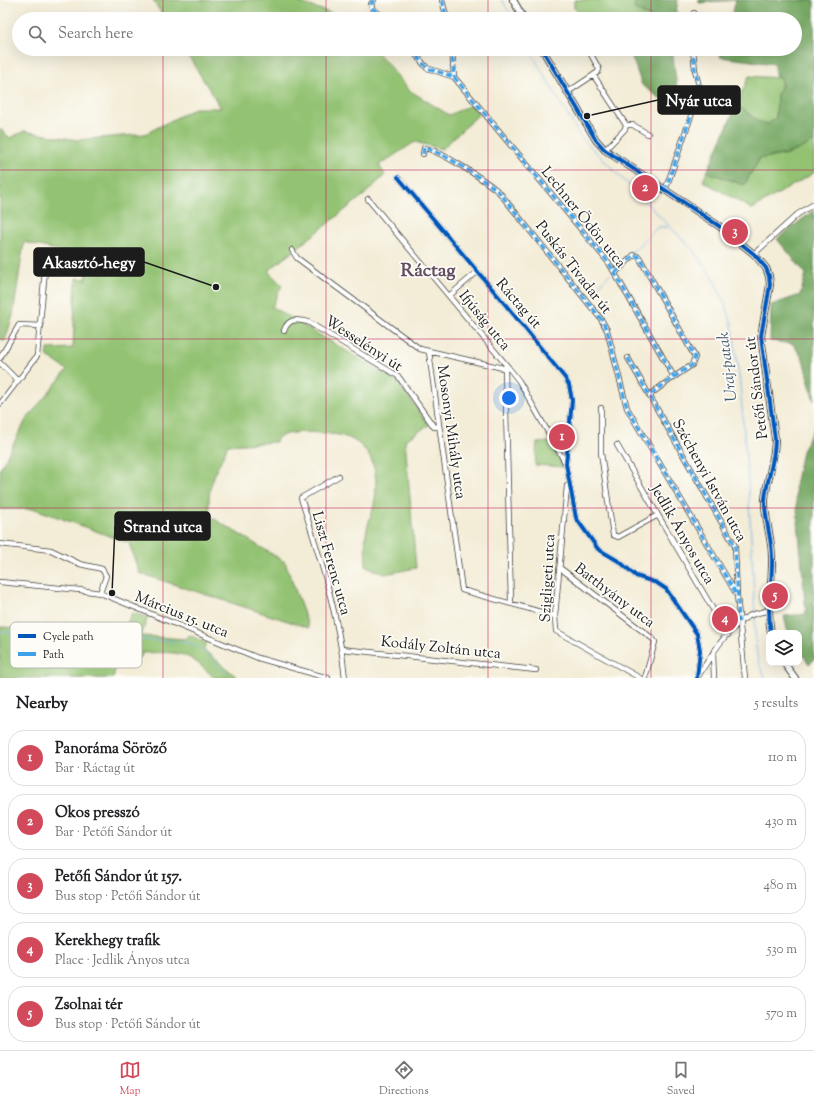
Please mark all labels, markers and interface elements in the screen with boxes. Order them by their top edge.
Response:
search box [12,12,802,56]
icon: search [26,23,48,45]
text: Search here [58,24,133,45]
callout: Nyár utca [658,86,740,114]
text: Nyár utca [666,91,733,114]
street label: Lechner Ödön utca [535,162,631,273]
pin: 2 [632,173,658,203]
street label: Puskás Tivadar út [530,217,616,319]
pin: 3 [722,217,748,247]
callout: Akasztó-hegy [34,248,144,276]
text: Akasztó-hegy [42,253,136,276]
district label: Ráctag [401,258,456,285]
street label: Ráctag út [490,274,546,334]
street label: Ifjúság utca [453,286,515,356]
street label: Wesselényi út [320,311,406,377]
water label: Uraj-patak [713,331,744,403]
street label: Petőfi Sándor út [741,335,774,440]
street label: Mosonyi Mihály utca [431,364,470,501]
your location [499,388,519,408]
street label: Széchenyi István utca [666,415,751,546]
pin: 1 [549,422,575,452]
street label: Jedlik Ányos utca [644,480,720,589]
street label: Liszt Ferenc utca [306,509,355,618]
callout: Strand utca [115,512,210,540]
text: Strand utca [123,517,203,540]
street label: Szigligeti utca [536,533,561,623]
street label: Batthyány utca [569,559,659,634]
pin: 5 [762,581,788,611]
street label: Március 15. utca [131,587,232,644]
pin: 4 [712,604,738,634]
legend [10,622,142,668]
text: Cycle path [43,629,94,645]
map controls [766,630,802,666]
button: layers [766,630,802,666]
street label: Kodály Zoltán utca [380,632,502,665]
text: Path [43,647,65,663]
text: Nearby [16,692,68,716]
text: 5 results [754,695,798,713]
text: Panoráma Söröző [55,739,167,760]
text: 1 [28,749,32,767]
text: 110 m [768,749,797,767]
text: Bar · Ráctag út [55,760,135,778]
text: Okos presszó [55,803,140,824]
text: 2 [27,813,33,831]
text: 430 m [765,813,797,831]
text: Bar · Petőfi Sándor út [55,824,172,842]
text: Petőfi Sándor út 157. [55,867,182,888]
text: 3 [27,877,33,895]
text: 480 m [764,877,797,895]
text: Bus stop · Petőfi Sándor út [55,888,200,906]
text: Kerekhegy trafik [55,931,161,952]
text: 4 [27,941,33,959]
text: 530 m [767,941,797,959]
text: Place · Jedlik Ányos utca [55,952,190,970]
text: Zsolnai tér [55,995,123,1016]
text: 5 [28,1005,32,1023]
text: 570 m [766,1005,797,1023]
text: Bus stop · Petőfi Sándor út [55,1016,200,1034]
tab: Map [119,1059,141,1099]
tab: Directions [379,1059,429,1099]
tab: Saved [667,1059,695,1099]

